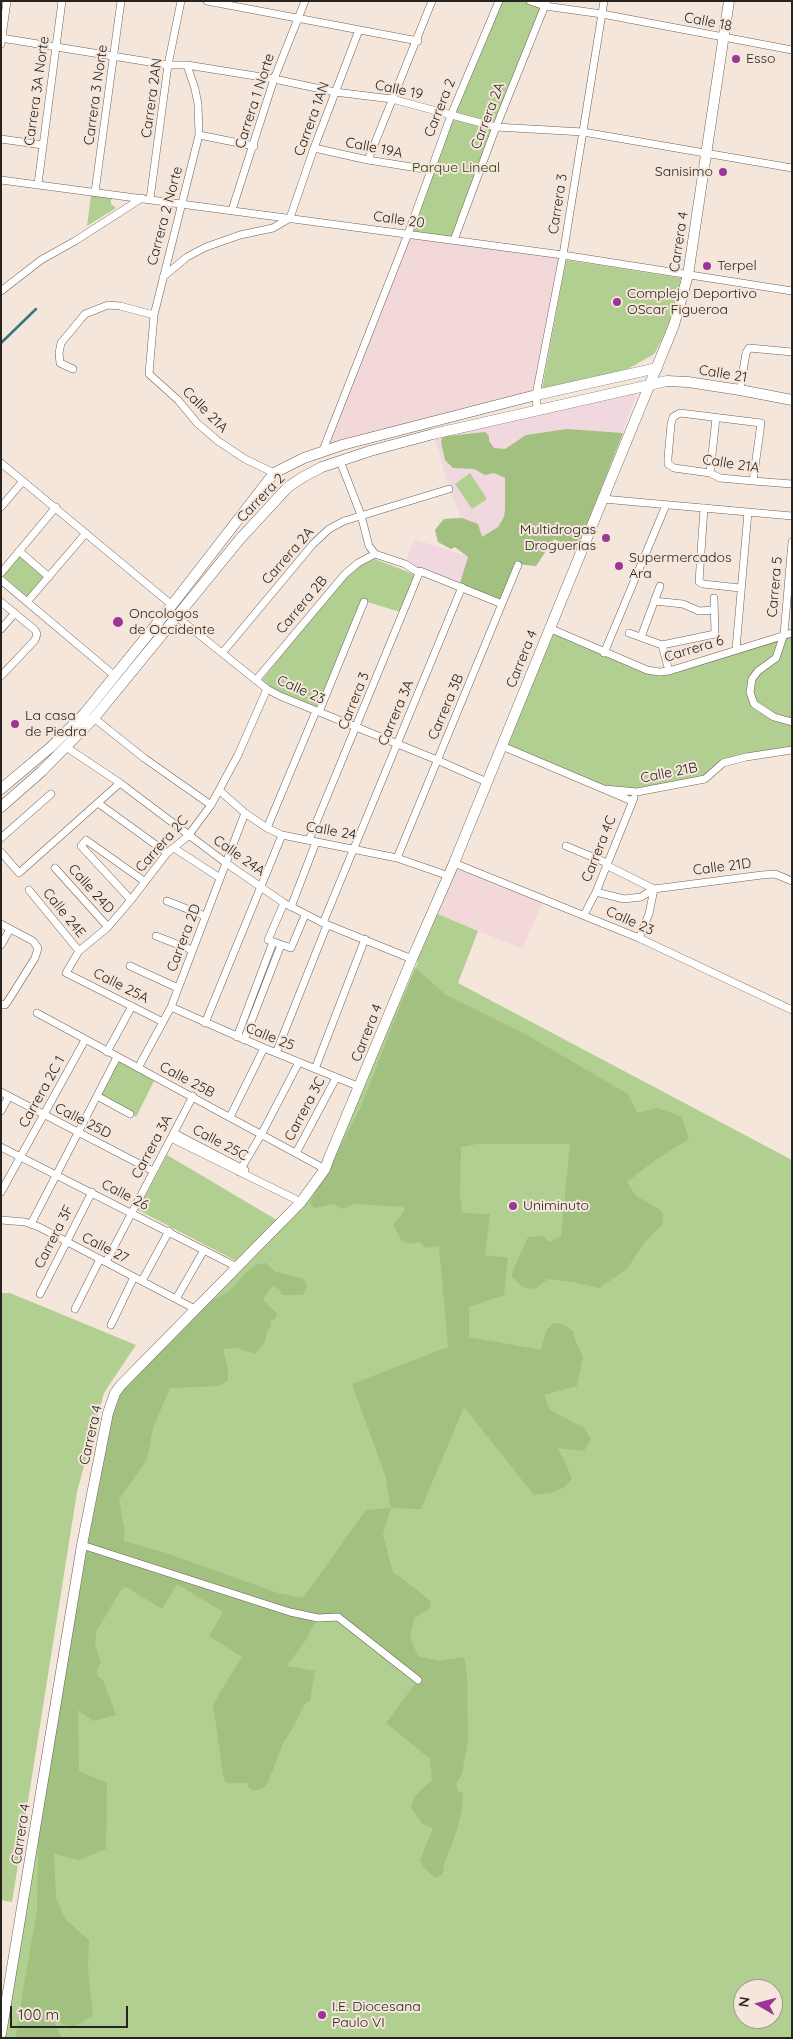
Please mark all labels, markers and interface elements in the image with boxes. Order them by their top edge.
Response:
street label: Calle 18 [683,9,733,35]
street label: Carrera 3A Norte [21,35,53,147]
street label: Carrera 3 Norte [81,44,111,146]
street label: Carrera 1 Norte [232,51,278,151]
place label: Esso [746,51,776,67]
marker: Esso [730,53,742,65]
street label: Carrera 2AN [138,57,166,139]
street label: Carrera 2 [421,76,459,140]
street label: Calle 19 [373,77,425,103]
street label: Carrera 1AN [291,79,333,159]
street label: Carrera 2A [468,80,508,152]
street label: Calle 19A [344,134,404,162]
park label: Parque Lineal [412,160,500,176]
place label: Sanisimo [655,164,713,180]
street label: Carrera 2 Norte [144,165,186,267]
marker: Sanisimo [717,166,729,178]
street label: Carrera 3 [545,173,571,235]
street label: Calle 20 [372,208,426,232]
street label: Carrera 4 [666,211,692,273]
place label: Terpel [717,258,757,274]
marker: Terpel [701,260,713,272]
place label: Complejo Deportivo OScar Figueroa [627,286,757,318]
marker: Complejo Deportivo OScar Figueroa [611,296,623,308]
street label: Calle 21 [698,362,748,386]
street label: Calle 21A [179,384,231,436]
street label: Calle 21A [701,451,761,477]
street label: Carrera 2 [234,470,288,526]
place label: Multidrogas Droguerías [520,522,596,554]
street label: Carrera 2A [259,524,317,588]
marker: Multidrogas Droguerías [600,532,612,544]
place label: Supermercados Ara [629,550,732,582]
street label: Carrera 5 [764,556,786,618]
marker: Supermercados Ara [613,560,625,572]
street label: Carrera 2B [273,573,331,637]
place label: Oncologos de Occidente [129,606,215,638]
marker: Oncologos de Occidente [111,615,125,629]
street label: Carrera 4 [503,628,541,690]
street label: Carrera 6 [662,632,726,666]
street label: Carrera 3 [335,670,373,732]
street label: Calle 23 [274,672,328,708]
street label: Carrera 3B [425,672,467,742]
street label: Carrera 3A [375,678,417,748]
place label: La casa de Piedra [25,708,87,740]
marker: La casa de Piedra [9,718,21,730]
street label: Calle 21B [639,759,699,787]
street label: Carrera 2C [132,812,192,876]
street label: Carrera 4C [578,813,620,885]
street label: Calle 24 [305,818,357,844]
street label: Calle 24A [210,832,268,880]
street label: Calle 21D [692,855,752,879]
street label: Calle 24D [64,861,118,917]
street label: Calle 24E [39,885,89,941]
street label: Carrera 2D [163,902,205,974]
street label: Calle 23 [603,903,657,939]
street label: Calle 25A [90,965,152,1007]
street label: Carrera 4 [348,1002,386,1064]
street label: Calle 25 [243,1020,297,1054]
street label: Carrera 2C 1 [15,1053,69,1131]
street label: Calle 25B [156,1058,218,1102]
street label: Carrera 3C [281,1074,329,1144]
street label: Calle 25D [52,1100,114,1142]
street label: Carrera 3A [128,1112,176,1182]
street label: Calle 25C [189,1121,251,1165]
street label: Calle 26 [98,1176,152,1214]
place label: Uniminuto [523,1198,589,1214]
marker: Uniminuto [507,1200,519,1212]
street label: Carrera 3F [31,1203,77,1271]
street label: Calle 27 [79,1229,131,1267]
street label: Carrera 4 [76,1403,106,1467]
street label: Carrera 4 [8,1803,34,1865]
north arrow [733,1979,783,2029]
scale bar [12,1996,130,2028]
text: N [735,1996,754,2008]
place label: I.E. Diocesana Paulo VI [332,1999,421,2031]
text: 100 m [18,2005,59,2024]
marker: I.E. Diocesana Paulo VI [316,2009,328,2021]

